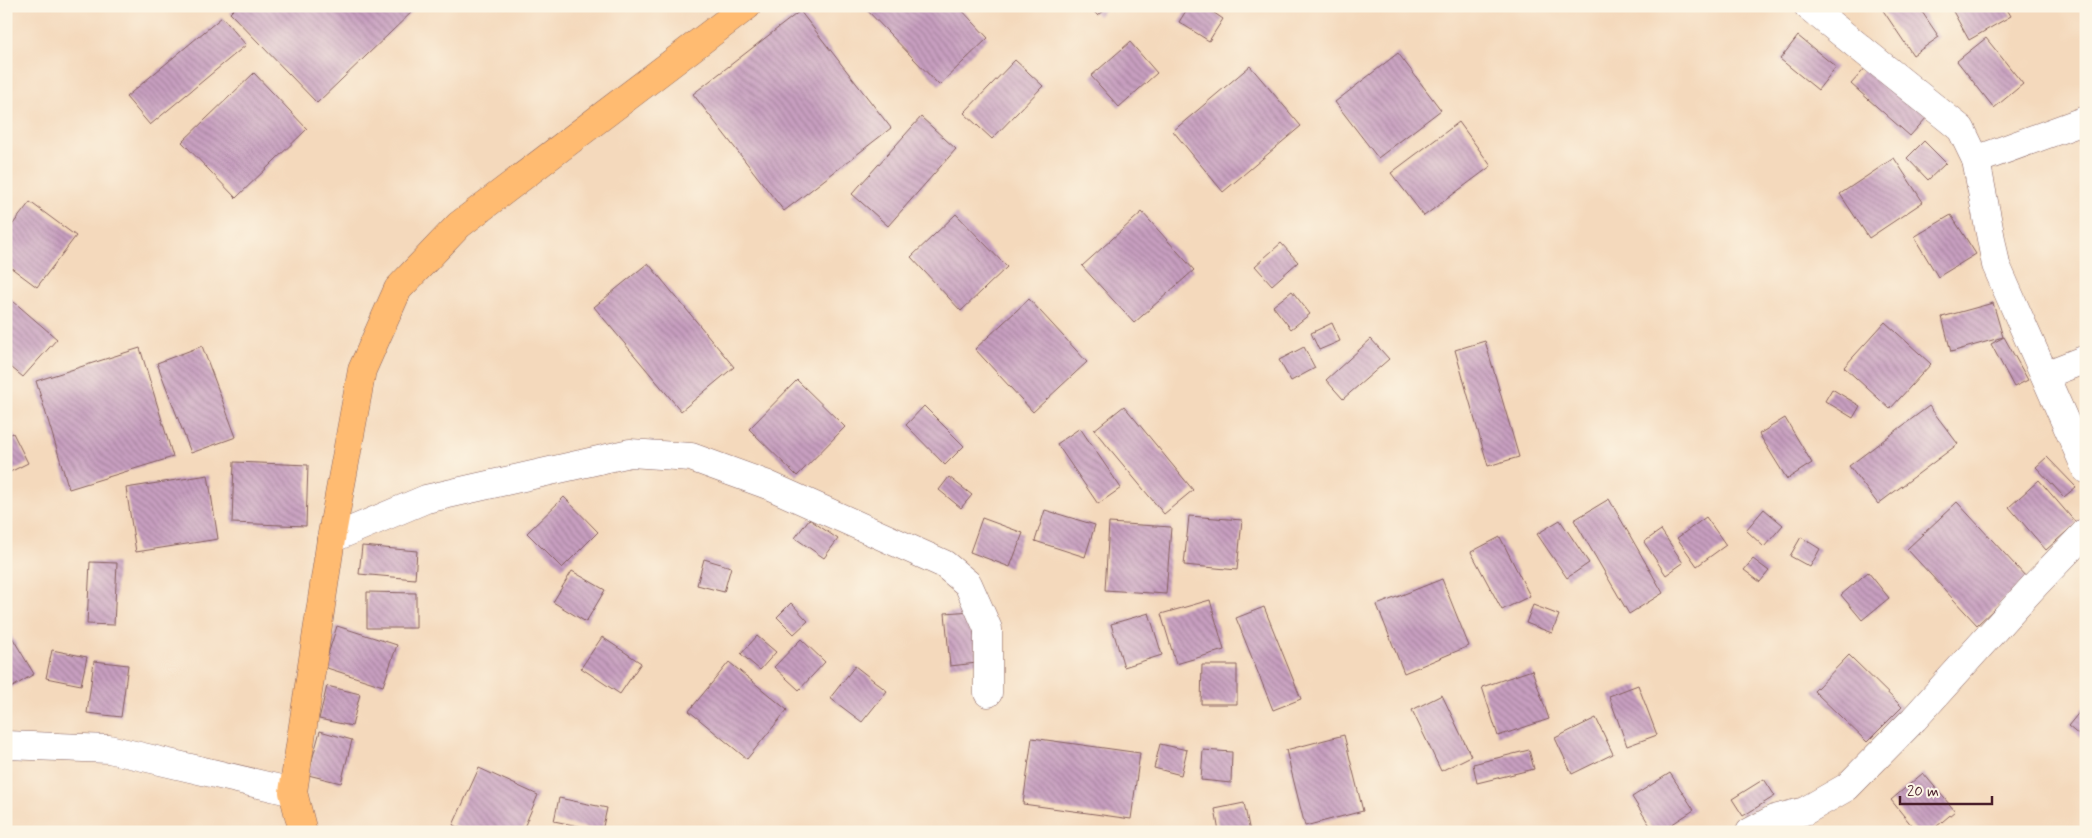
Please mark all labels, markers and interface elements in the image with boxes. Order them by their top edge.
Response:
scale bar [1900,773,1992,805]
text: 20 m [1907,782,1939,802]

